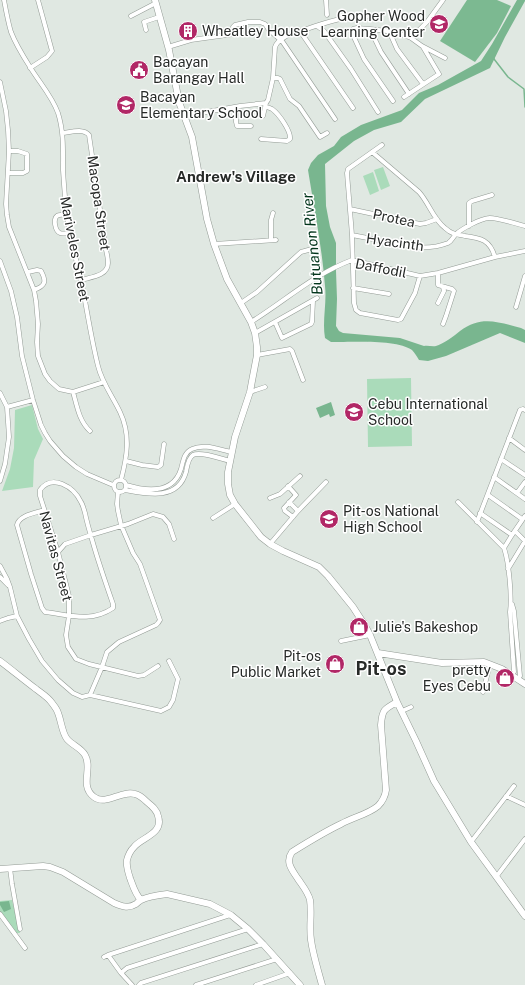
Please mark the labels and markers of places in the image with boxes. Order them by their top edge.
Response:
place label: Gopher Wood Learning Center [320,8,425,40]
school or university icon: Gopher Wood Learning Center [428,13,450,35]
building icon: Wheatley House [177,20,199,42]
place label: Wheatley House [202,23,308,39]
place label: Bacayan Barangay Hall [153,54,245,86]
public building icon: Bacayan Barangay Hall [128,59,150,81]
place label: Bacayan Elementary School [140,89,263,121]
school or university icon: Bacayan Elementary School [115,94,137,116]
place label: Cebu International School [368,396,488,428]
school or university icon: Cebu International School [343,401,365,423]
place label: Pit-os National High School [343,503,439,535]
school or university icon: Pit-os National High School [318,508,340,530]
shop icon: Julie's Bakeshop [348,616,370,638]
place label: Julie's Bakeshop [373,619,478,635]
place label: Pit-os Public Market [231,648,321,680]
shop icon: Pit-os Public Market [324,653,346,675]
place label: pretty Eyes Cebu [423,662,492,694]
shop icon: pretty Eyes Cebu [494,667,516,689]

